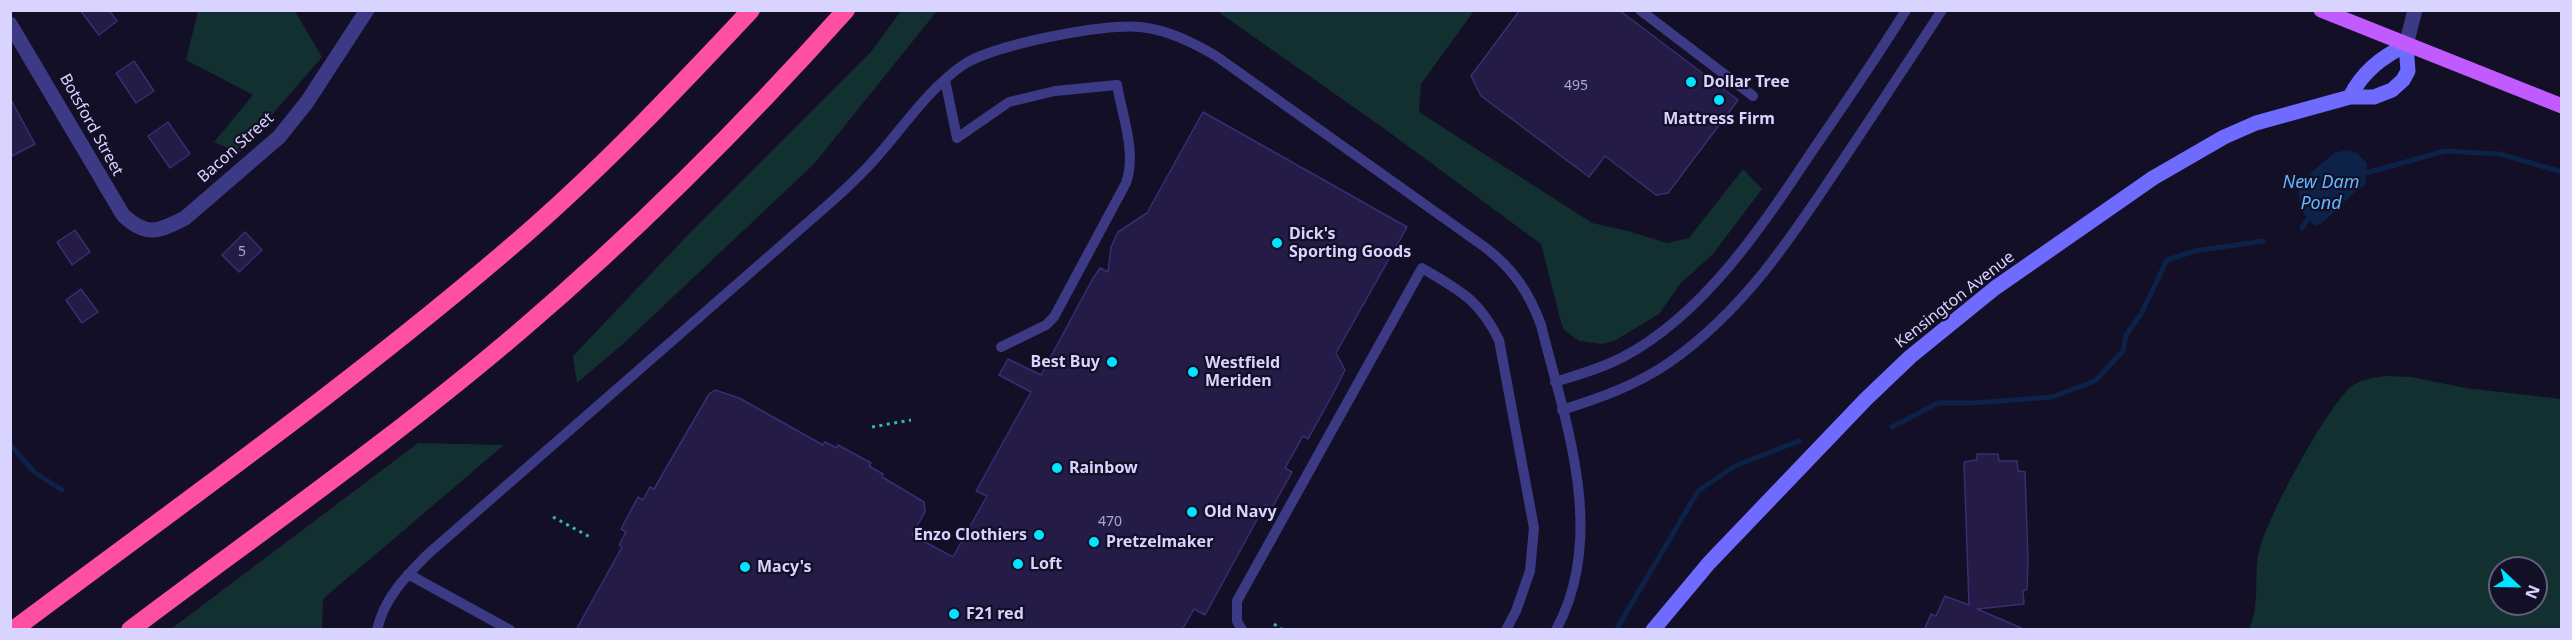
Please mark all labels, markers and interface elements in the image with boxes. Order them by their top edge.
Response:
street label: Botsford Street [55,71,127,179]
place label: Dollar Tree [1703,72,1790,92]
marker: Dollar Tree [1684,75,1698,89]
house number: 495 [1564,78,1588,94]
marker: Mattress Firm [1712,93,1726,107]
street label: Bacon Street [194,109,278,187]
place label: Mattress Firm [1663,109,1775,129]
water label: New Dam Pond [2282,172,2360,214]
place label: Dick's Sporting Goods [1289,224,1411,262]
marker: Dick's Sporting Goods [1270,236,1284,250]
house number: 5 [238,244,246,260]
street label: Kensington Avenue [1892,247,2018,353]
place label: Best Buy [1030,352,1100,372]
place label: Westfield Meriden [1205,353,1280,391]
marker: Best Buy [1105,355,1119,369]
marker: Westfield Meriden [1186,365,1200,379]
place label: Rainbow [1069,458,1138,478]
marker: Rainbow [1050,461,1064,475]
place label: Old Navy [1204,502,1277,522]
marker: Old Navy [1185,505,1199,519]
house number: 470 [1098,514,1122,530]
place label: Enzo Clothiers [914,525,1027,545]
marker: Enzo Clothiers [1032,528,1046,542]
place label: Pretzelmaker [1106,532,1213,552]
marker: Pretzelmaker [1087,535,1101,549]
place label: Loft [1030,554,1062,574]
north arrow [2488,556,2548,616]
place label: Macy's [757,557,812,577]
marker: Loft [1011,557,1025,571]
marker: Macy's [738,560,752,574]
text: N [2520,582,2545,602]
place label: F21 red [966,604,1024,624]
marker: F21 red [947,607,961,621]

